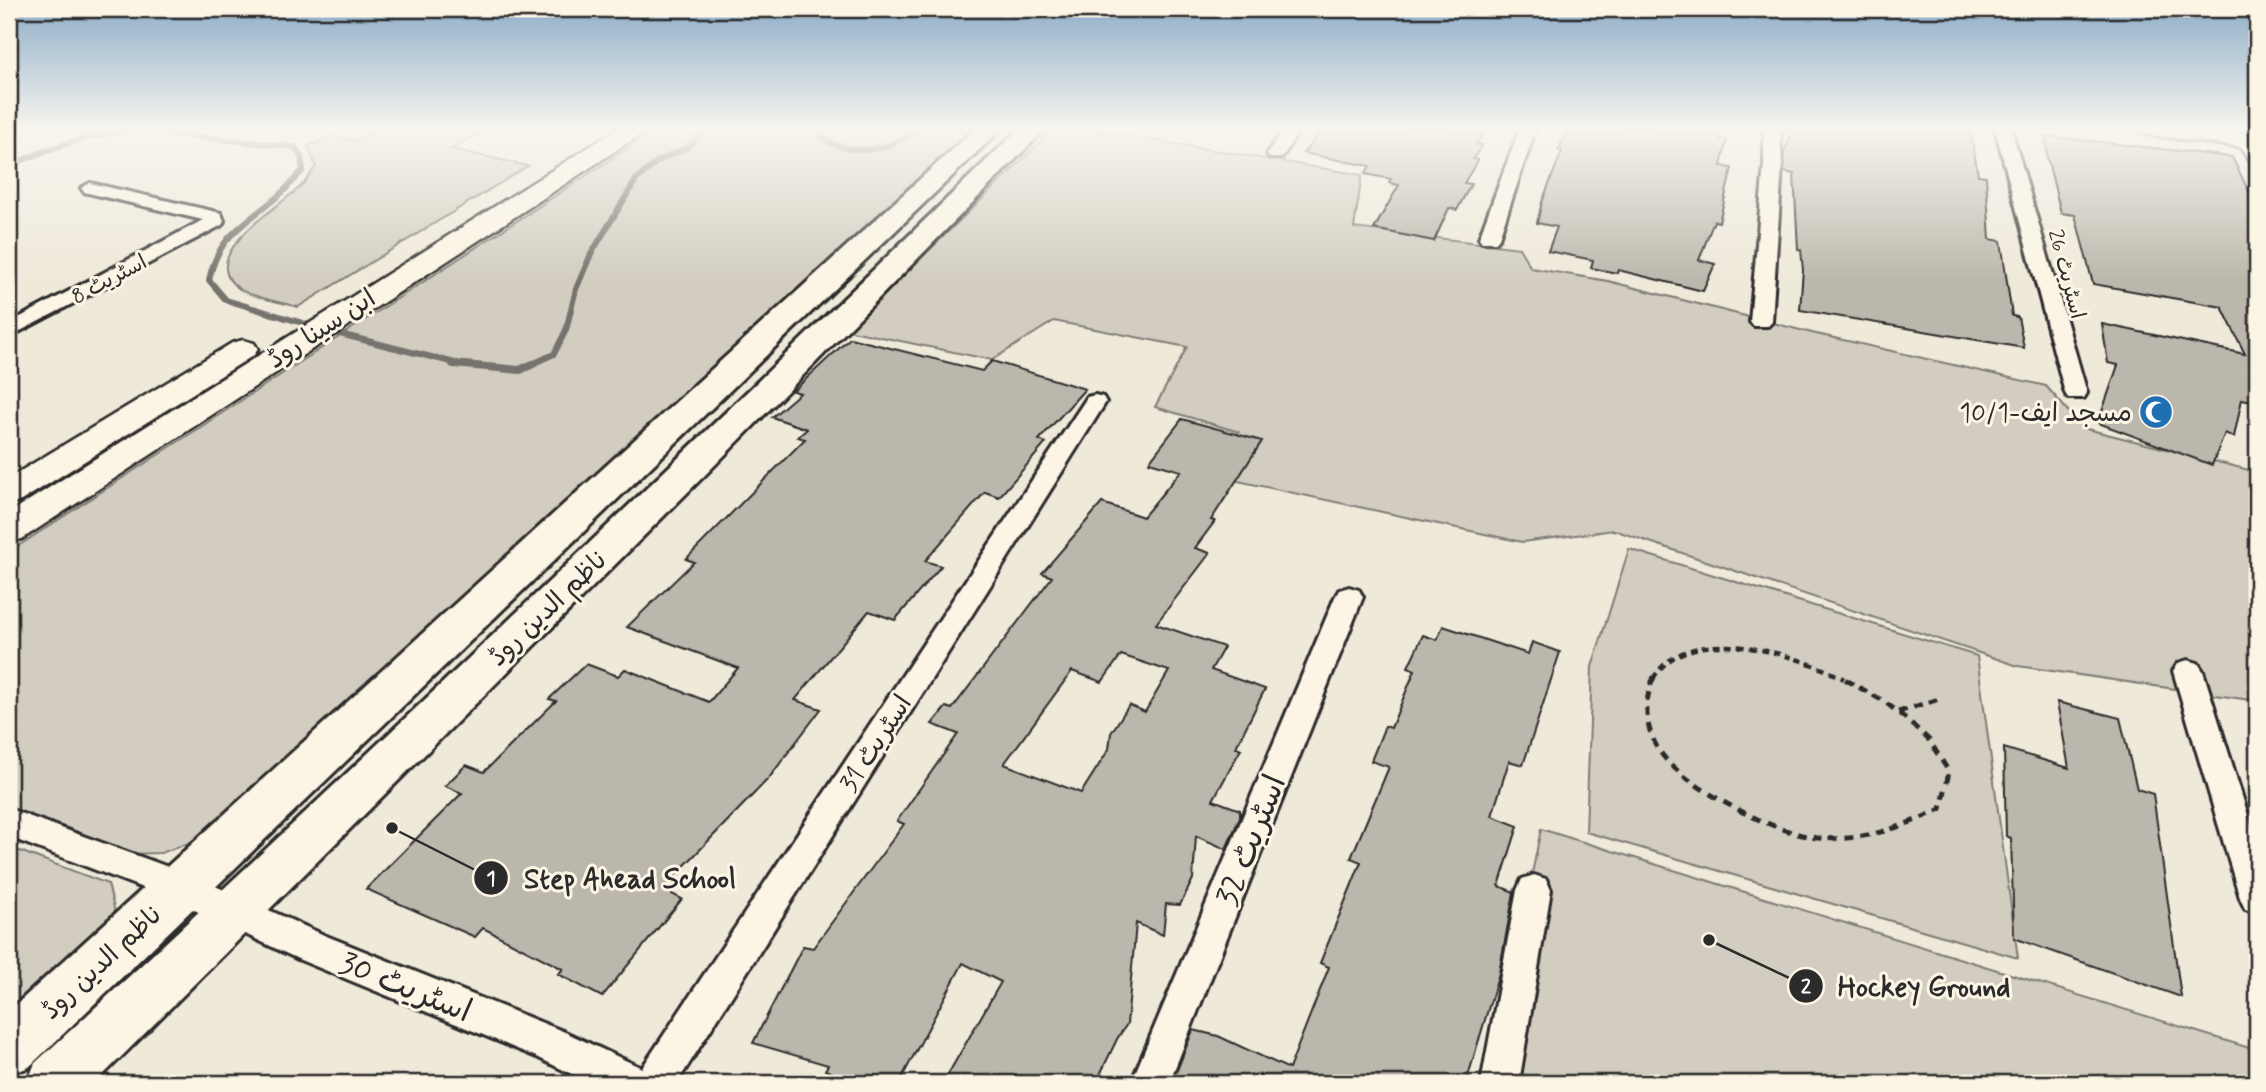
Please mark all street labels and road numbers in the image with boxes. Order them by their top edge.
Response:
street label: اسٹریٹ 26 [2041,226,2091,322]
street label: اسٹریٹ 8 [67,248,152,311]
street label: ابن سینا روڈ [261,282,383,377]
street label: ناظم الدین روڈ [482,544,616,675]
street label: اسٹریٹ 31 [833,689,921,799]
street label: اسٹریٹ 32 [1207,769,1297,912]
street label: ناظم الدین روڈ [35,899,170,1029]
street label: اسٹریٹ 30 [333,942,478,1033]

